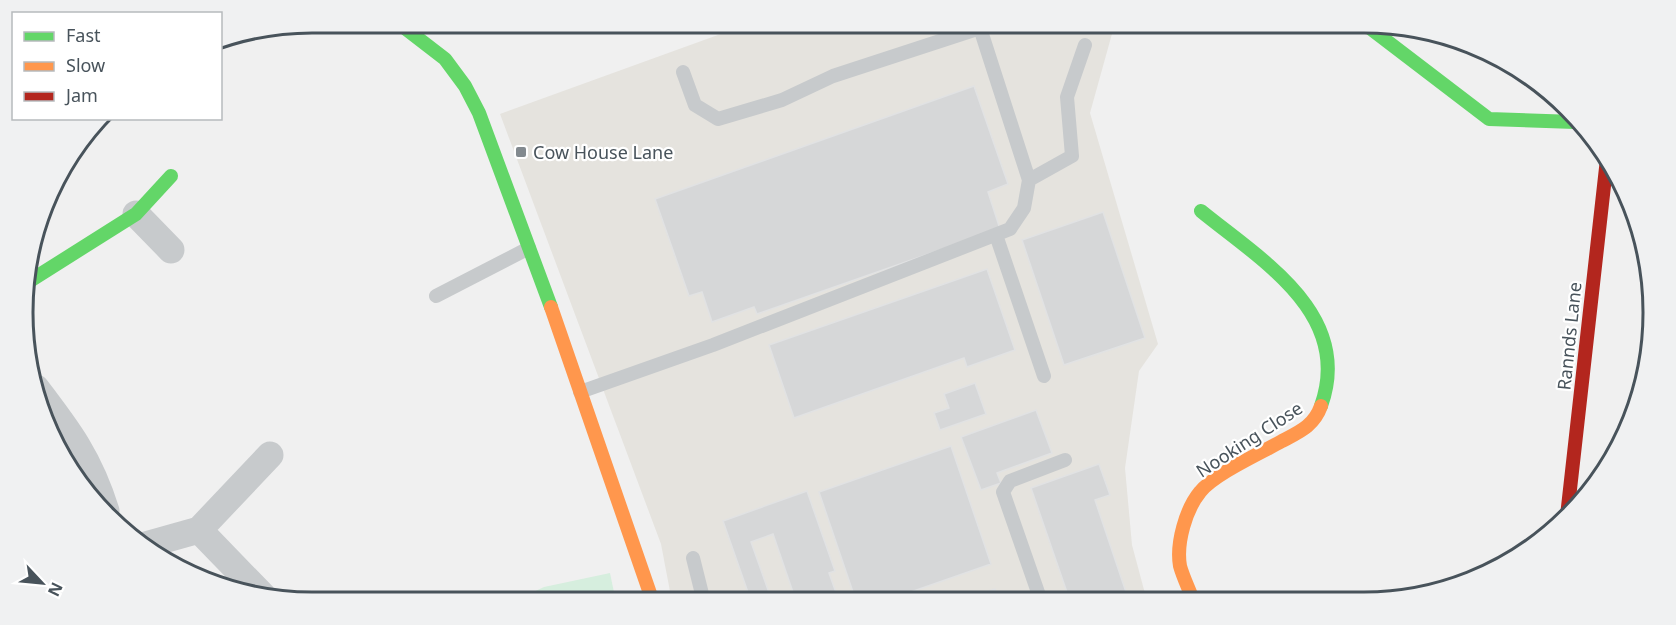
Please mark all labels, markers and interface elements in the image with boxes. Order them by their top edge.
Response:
legend [12,12,222,120]
text: Fast [66,23,101,47]
text: Slow [66,53,105,77]
text: Jam [64,83,98,107]
place label: Cow House Lane [533,140,673,164]
marker: Cow House Lane [514,145,528,159]
street label: Rannds Lane [1551,281,1587,391]
street label: Nooking Close [1191,396,1307,482]
north arrow [12,553,72,613]
text: N [43,579,68,600]

